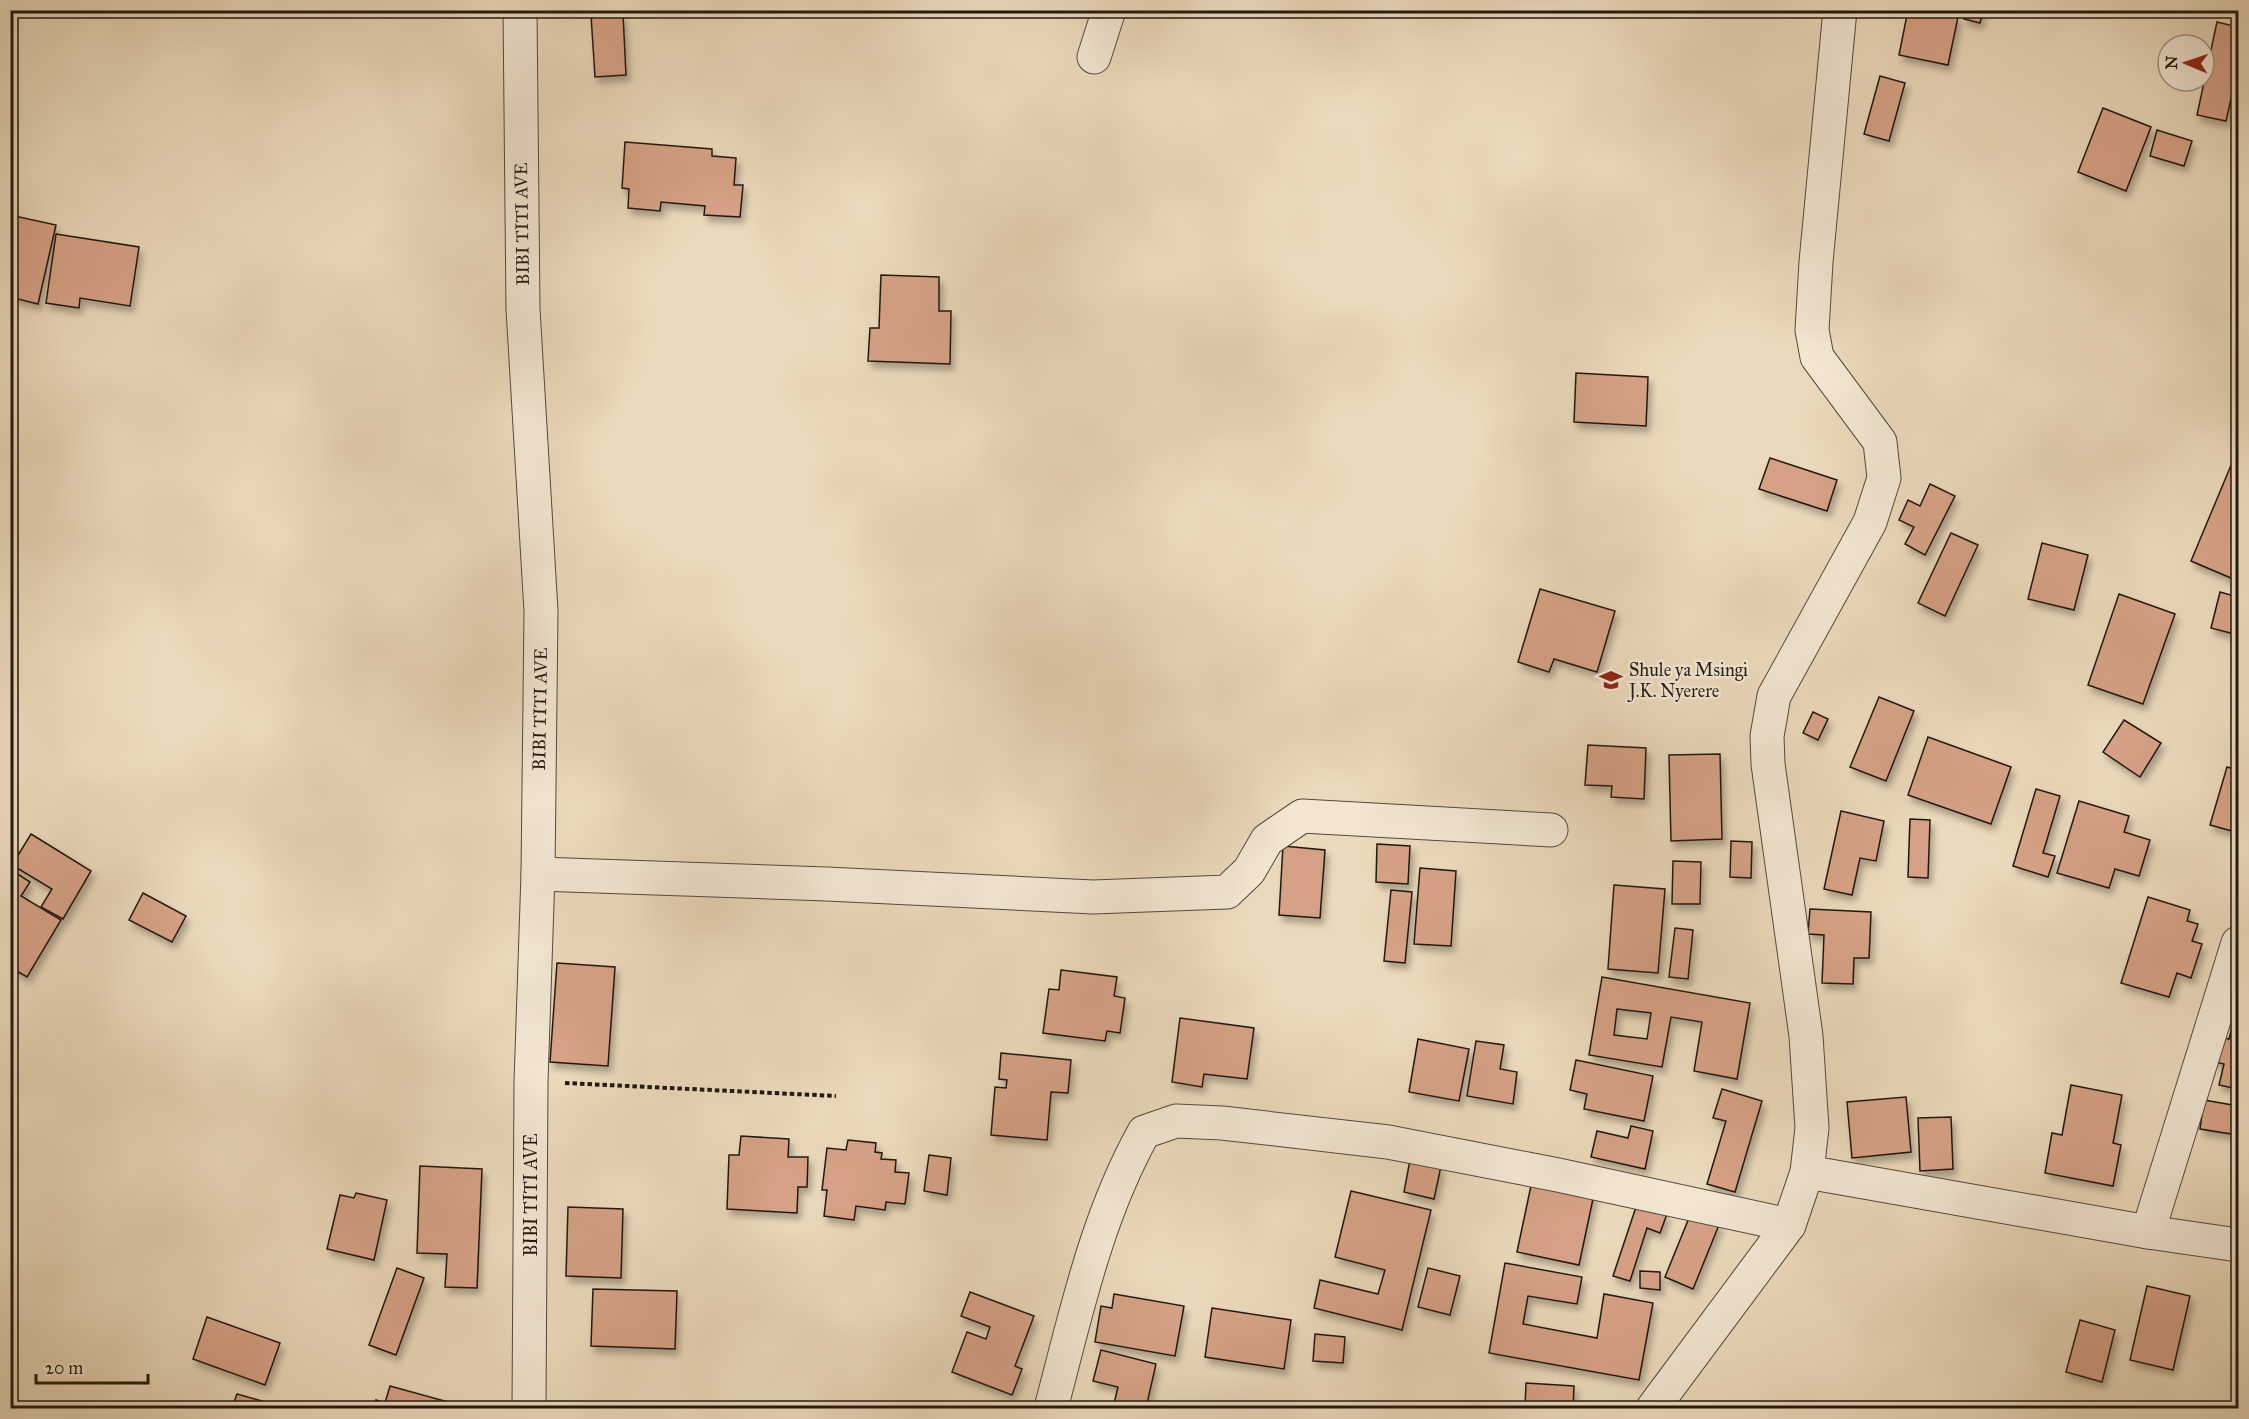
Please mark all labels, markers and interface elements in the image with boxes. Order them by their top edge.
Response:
north arrow [2156,33,2216,93]
text: N [2162,55,2181,70]
street label: BIBI TITI AVE [510,162,534,286]
street label: BIBI TITI AVE [528,647,552,771]
place label: Shule ya Msingi J.K. Nyerere [1627,659,1748,703]
school or university icon: Shule ya Msingi J.K. Nyerere [1598,667,1624,693]
street label: BIBI TITI AVE [520,1133,542,1257]
scale bar [36,1347,148,1385]
text: 20 m [45,1357,83,1379]

